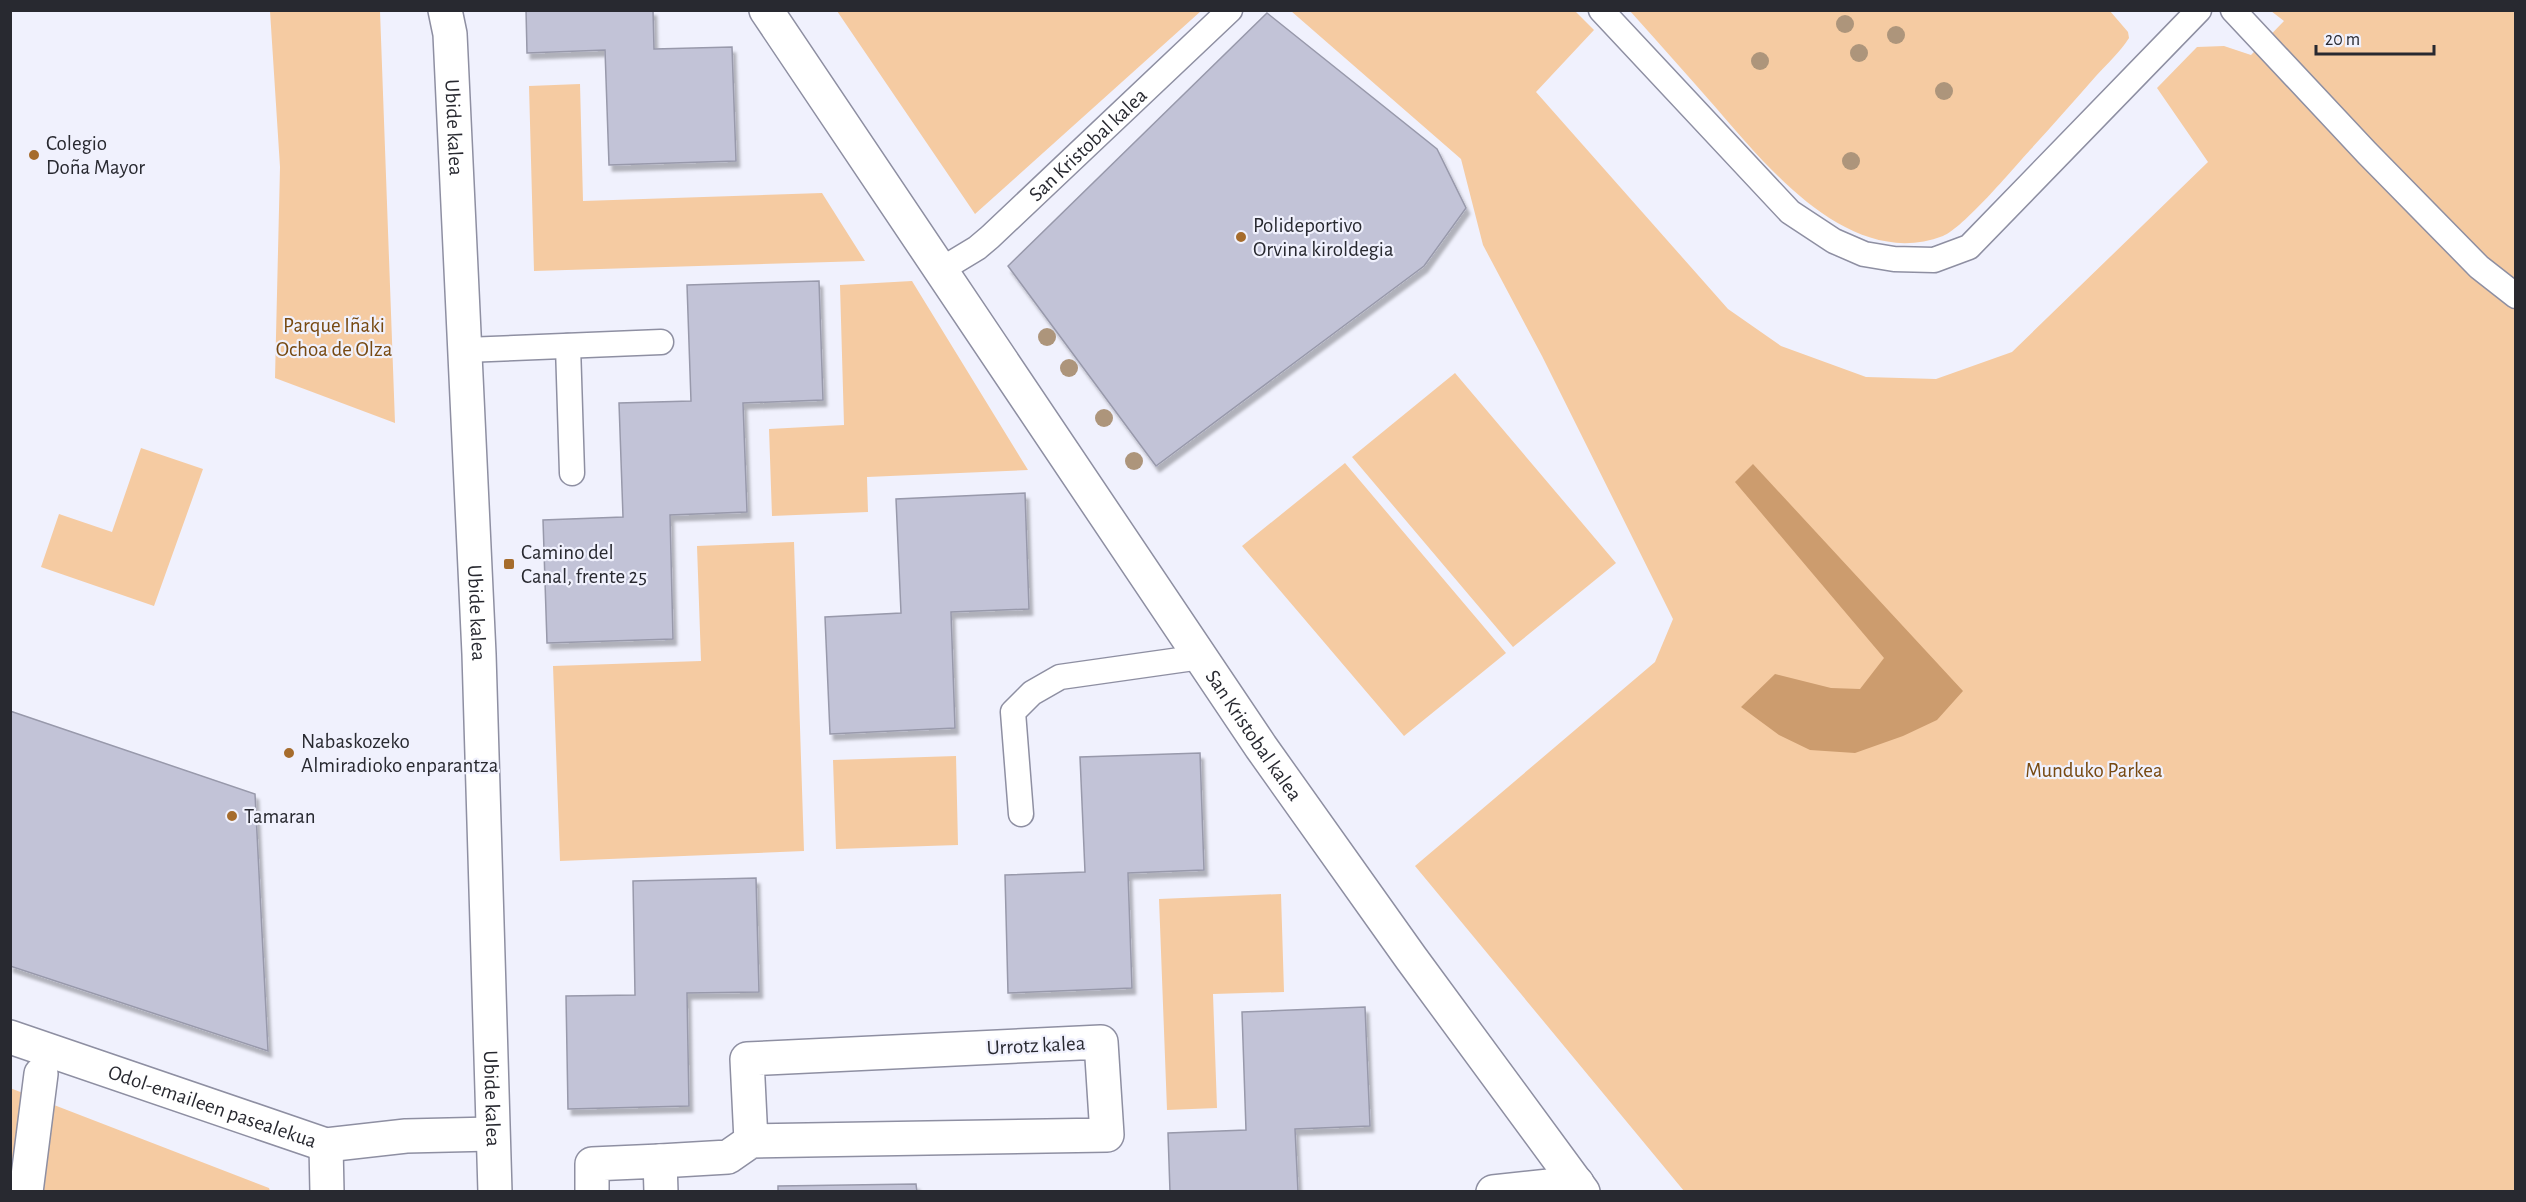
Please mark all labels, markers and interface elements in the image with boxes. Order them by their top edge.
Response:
scale bar [2316,18,2434,56]
text: 20 m [2325,31,2360,49]
street label: Ubide kalea [441,79,467,176]
street label: San Kristobal kalea [1025,84,1151,205]
place label: Colegio Doña Mayor [46,133,145,178]
marker: Colegio Doña Mayor [27,148,41,162]
place label: Polideportivo Orvina kiroldegia [1253,215,1394,260]
marker: Polideportivo Orvina kiroldegia [1234,230,1248,244]
park label: Parque Iñaki Ochoa de Olza [276,315,393,360]
place label: Camino del Canal, frente 25 [521,542,647,587]
marker: Camino del Canal, frente 25 [502,557,516,571]
street label: Ubide kalea [464,564,489,662]
street label: San Kristobal kalea [1201,666,1306,805]
place label: Nabaskozeko Almiradioko enparantza [301,731,499,776]
marker: Nabaskozeko Almiradioko enparantza [282,746,296,760]
park label: Munduko Parkea [2025,760,2163,781]
place label: Tamaran [244,806,316,827]
marker: Tamaran [225,809,239,823]
street label: Urrotz kalea [986,1032,1086,1059]
street label: Ubide kalea [480,1050,504,1147]
street label: Odol-emaileen pasealekua [105,1061,320,1152]

